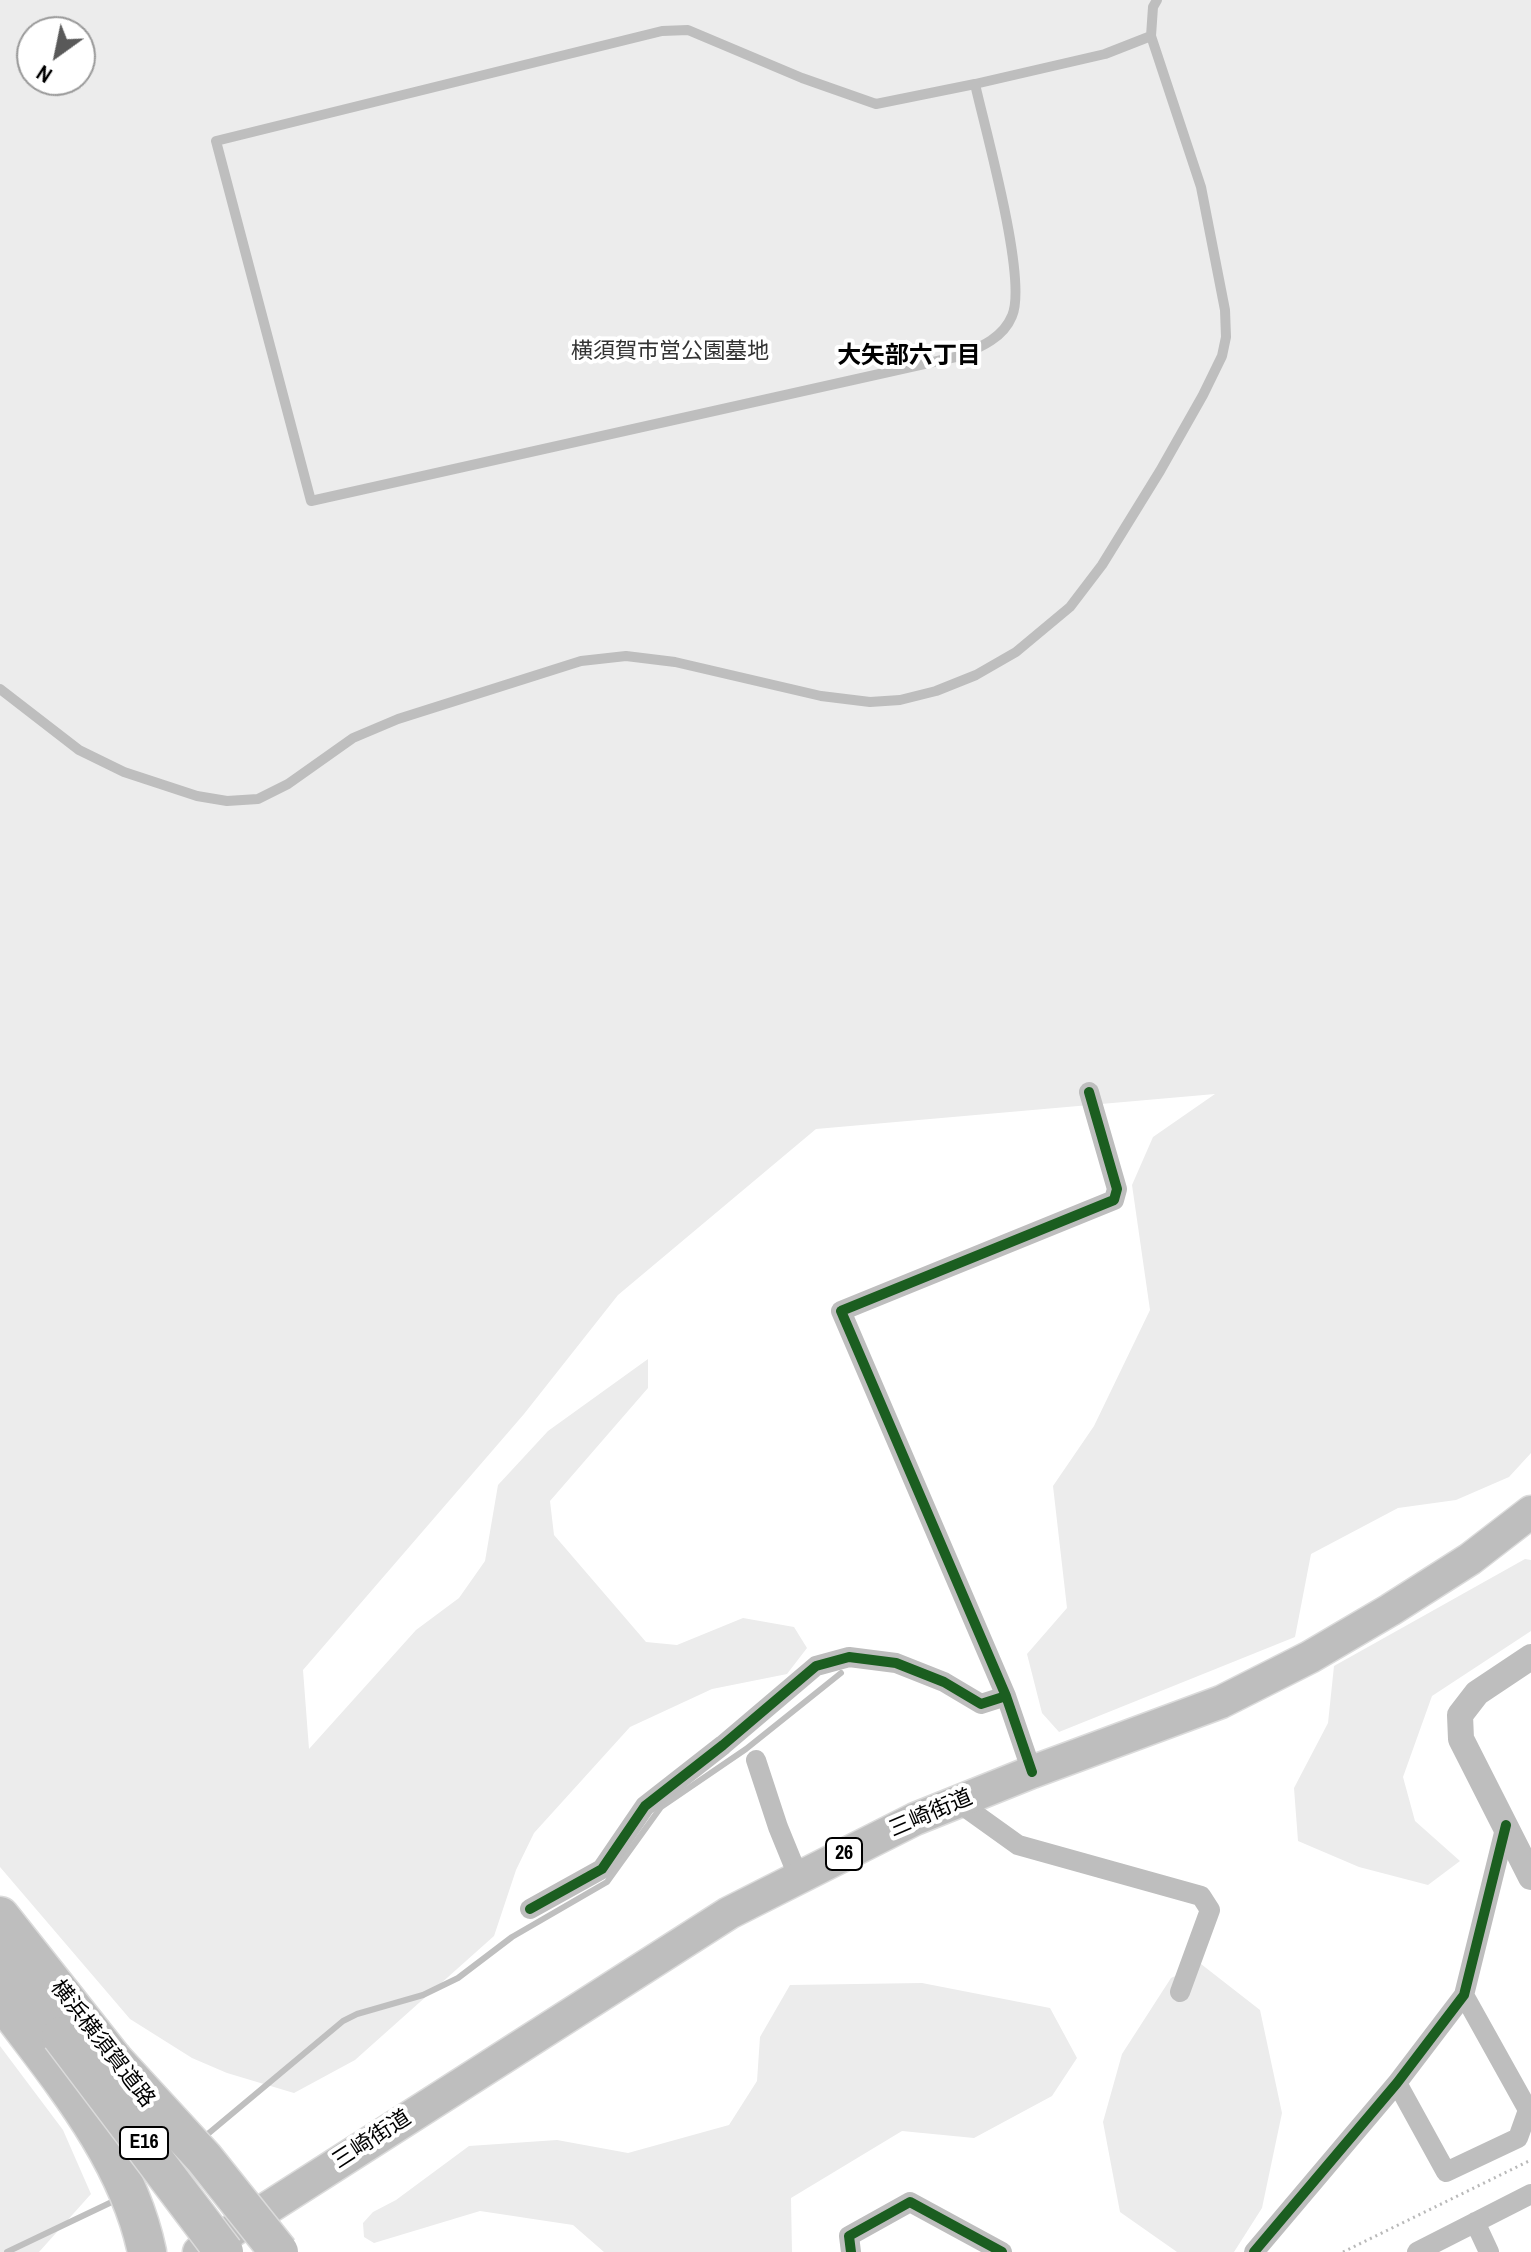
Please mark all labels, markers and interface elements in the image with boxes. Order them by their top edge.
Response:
north arrow [16,16,96,96]
text: N [30,58,58,91]
park label: 横須賀市営公園墓地 [571,339,769,365]
district label: 大矢部六丁目 [837,343,981,371]
street label: 三崎街道 [885,1785,977,1843]
road number: 26 [826,1838,862,1870]
street label: 横浜横須賀道路 [44,1975,160,2113]
street label: 三崎街道 [328,2105,416,2175]
road number: E16 [120,2127,168,2159]

